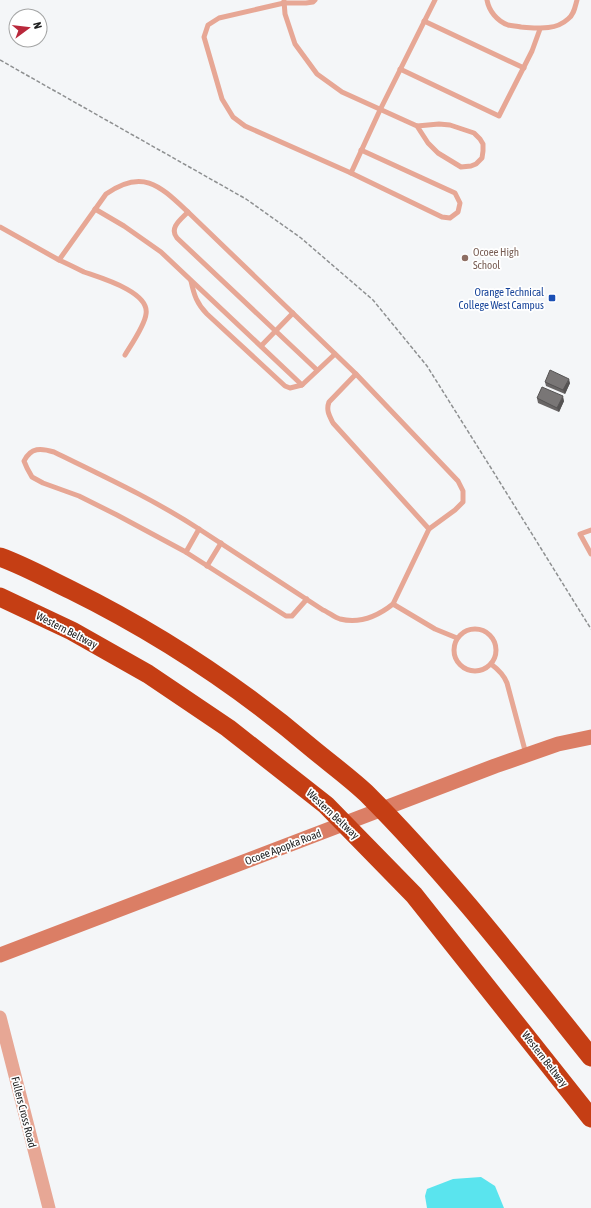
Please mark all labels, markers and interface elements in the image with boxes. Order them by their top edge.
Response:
north arrow [8,8,48,48]
text: N [31,21,44,30]
place label: Ocoee High School [473,246,519,271]
marker: Ocoee High School [460,253,470,263]
place label: Orange Technical College West Campus [459,286,544,311]
marker: Orange Technical College West Campus [547,293,557,303]
street label: Western Beltway [34,609,100,651]
street label: Western Beltway [304,787,362,842]
street label: Ocoee Apopka Road [243,827,323,867]
street label: Western Beltway [520,1029,571,1089]
street label: Fullers Cross Road [9,1075,39,1149]

